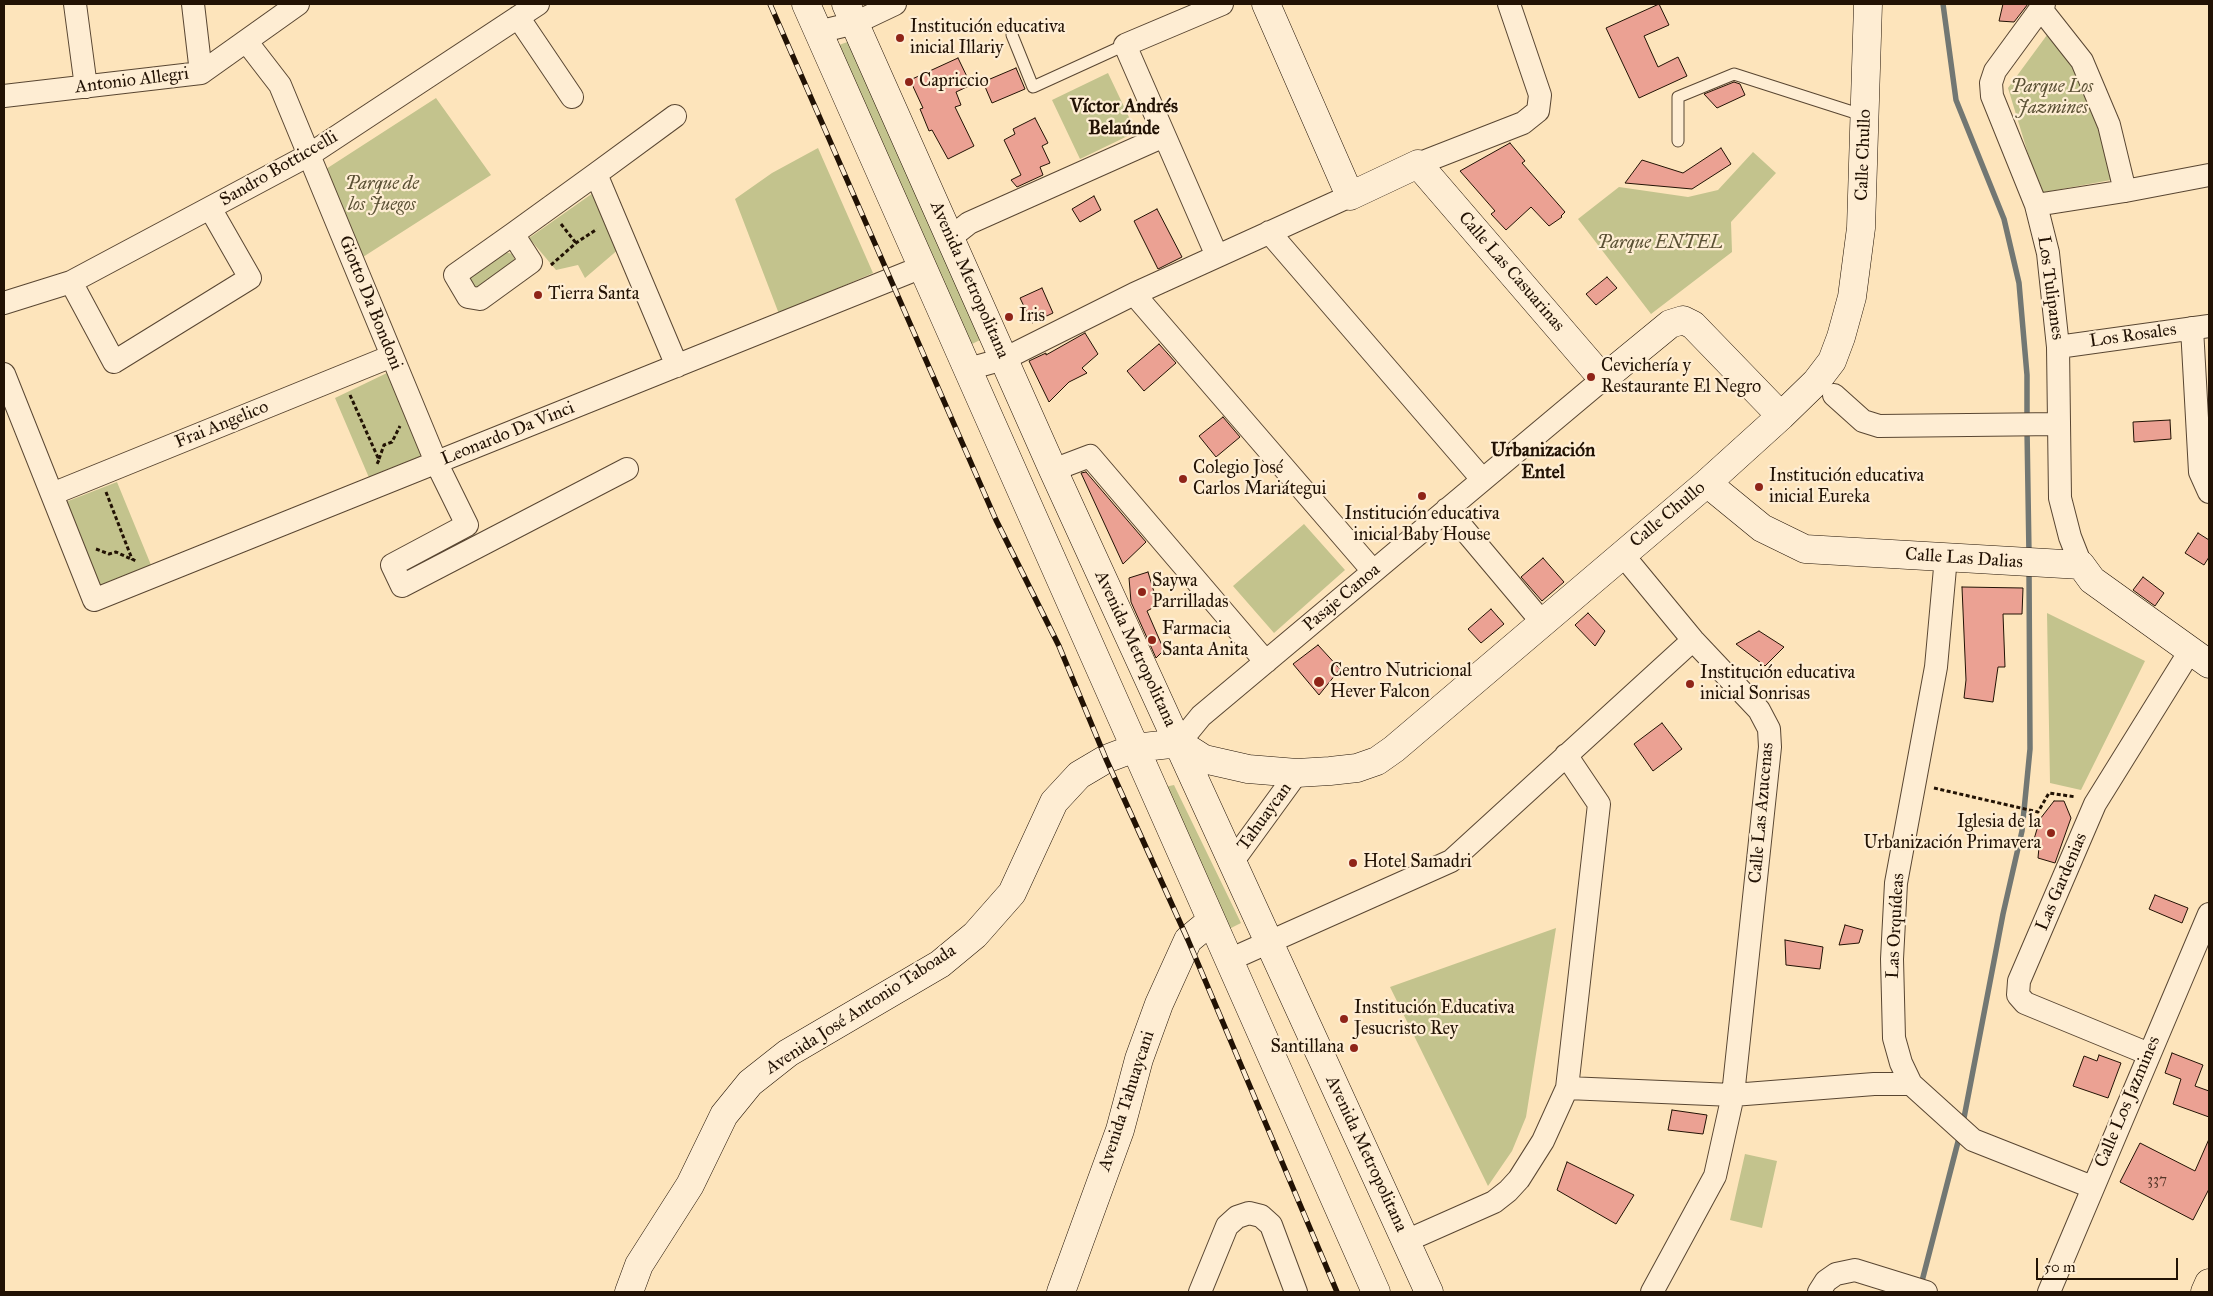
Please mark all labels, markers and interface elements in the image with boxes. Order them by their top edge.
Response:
place label: Institución educativa inicial Illariy [910,17,1065,59]
marker: Institución educativa inicial Illariy [894,32,906,44]
street label: Antonio Allegri [74,63,190,99]
place label: Capriccio [919,71,989,93]
marker: Capriccio [903,76,915,88]
park label: Parque Los Jazmines [2011,77,2093,120]
district label: Víctor Andrés Belaúnde [1070,96,1178,140]
street label: Calle Chullo [1852,109,1876,201]
street label: Sandro Botticcelli [216,127,342,211]
park label: Parque de los Juegos [345,174,419,216]
street label: Avenida Metropolitana [925,198,1013,362]
street label: Calle Las Casuarinas [1453,208,1569,336]
street label: Giotto Da Bondoni [333,233,407,373]
park label: Parque ENTEL [1597,233,1723,255]
street label: Los Tulipanes [2032,235,2068,341]
place label: Tierra Santa [548,284,639,306]
marker: Tierra Santa [532,289,544,301]
place label: Iris [1019,306,1045,328]
marker: Iris [1003,311,1015,323]
street label: Los Rosales [2088,319,2178,353]
place label: Cevichería y Restaurante El Negro [1601,356,1761,398]
marker: Cevichería y Restaurante El Negro [1585,371,1597,383]
street label: Frai Angelico [172,396,272,454]
street label: Leonardo Da Vinci [438,397,578,471]
district label: Urbanización Entel [1491,440,1595,484]
place label: Colegio José Carlos Mariátegui [1193,458,1326,500]
place label: Institución educativa inicial Eureka [1769,466,1924,508]
marker: Colegio José Carlos Mariátegui [1177,473,1189,485]
street label: Calle Chullo [1626,477,1710,553]
marker: Institución educativa inicial Eureka [1753,481,1765,493]
marker: Institución educativa inicial Baby House [1416,490,1428,502]
place label: Institución educativa inicial Baby House [1344,504,1500,546]
street label: Calle Las Dalias [1904,544,2024,574]
street label: Pasaje Canoa [1299,560,1385,636]
street label: Avenida Metropolitana [1089,568,1181,730]
place label: Saywa Parrilladas [1152,571,1229,614]
marker: Saywa Parrilladas [1136,586,1148,598]
place label: Farmacia Santa Anita [1162,619,1248,662]
marker: Farmacia Santa Anita [1146,634,1158,646]
place label: Centro Nutricional Hever Falcon [1330,661,1472,704]
place label: Institución educativa inicial Sonrisas [1700,663,1855,706]
marker: Centro Nutricional Hever Falcon [1312,675,1326,689]
marker: Institución educativa inicial Sonrisas [1684,678,1696,690]
street label: Calle Las Azucenas [1745,742,1779,884]
street label: Tahuaycan [1233,779,1297,855]
place label: Iglesia de la Urbanización Primavera [1864,812,2041,854]
marker: Iglesia de la Urbanización Primavera [2045,827,2057,839]
street label: Las Gardenias [2032,830,2092,934]
place label: Hotel Samadri [1363,852,1472,874]
marker: Hotel Samadri [1347,857,1359,869]
street label: Las Orquídeas [1882,873,1910,979]
street label: Avenida José Antonio Taboada [762,940,960,1080]
place label: Institución Educativa Jesucristo Rey [1354,998,1515,1040]
marker: Institución Educativa Jesucristo Rey [1338,1013,1350,1025]
street label: Avenida Tahuaycani [1094,1028,1160,1174]
street label: Calle Los Jazmines [2091,1033,2165,1171]
place label: Santillana [1270,1037,1344,1059]
marker: Santillana [1348,1042,1360,1054]
street label: Avenida Metropolitana [1320,1073,1412,1235]
house number: 337 [2147,1171,2167,1189]
scale bar [2038,1248,2180,1280]
text: 50 m [2044,1258,2076,1276]

